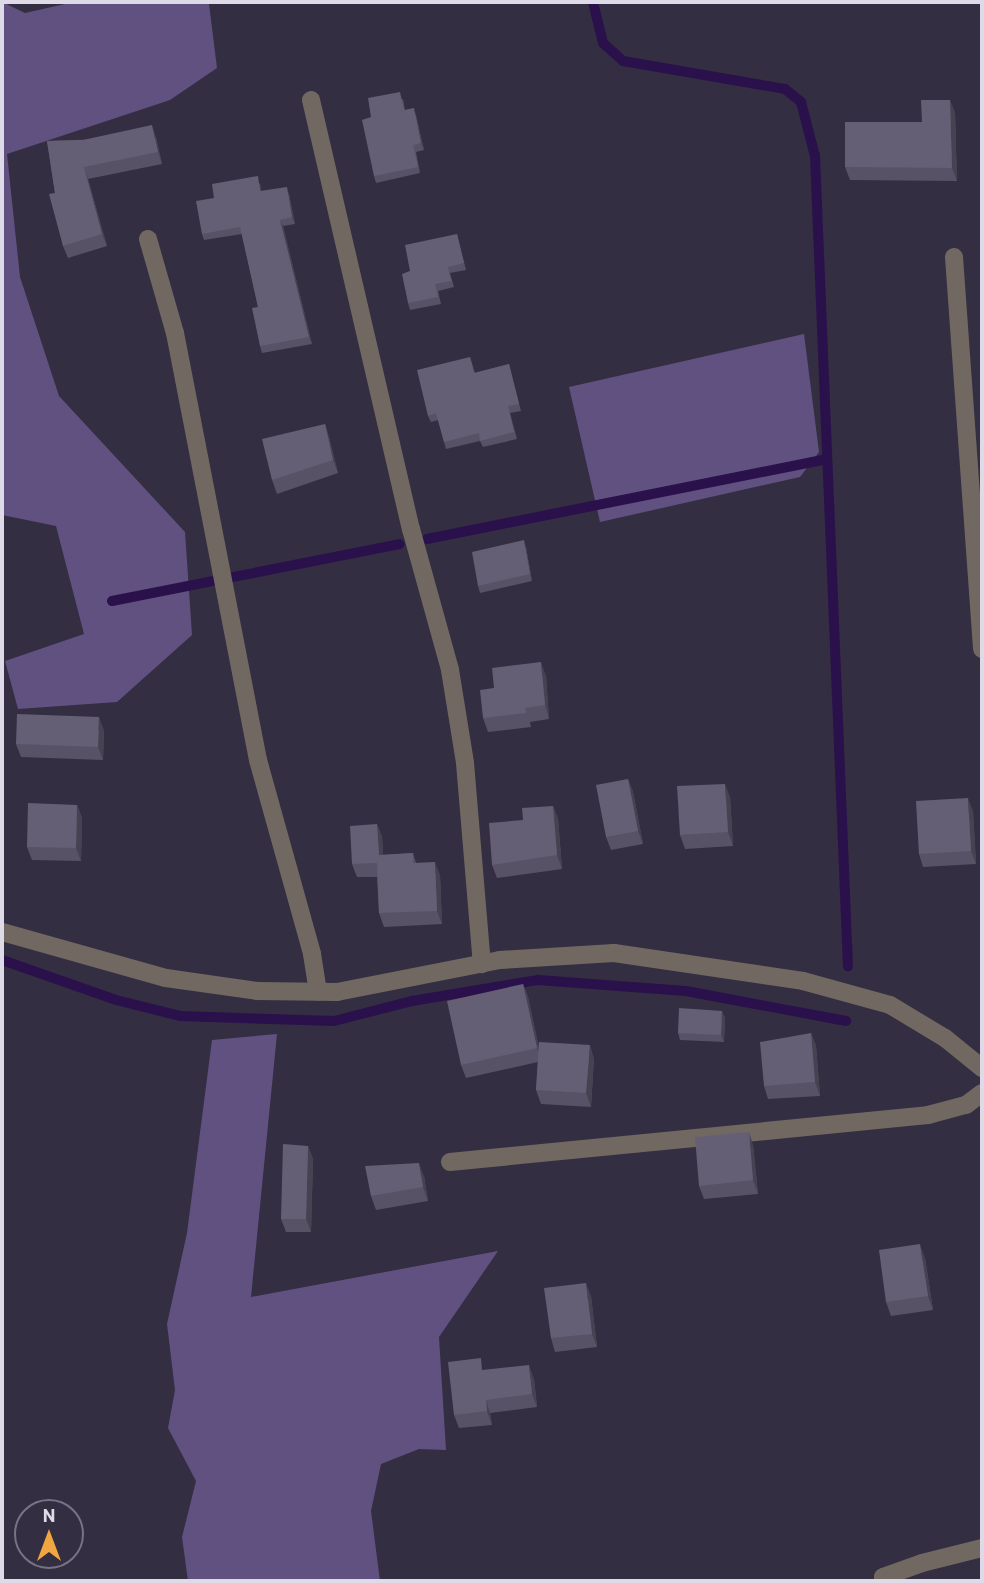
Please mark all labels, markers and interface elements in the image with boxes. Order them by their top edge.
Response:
north arrow [14,1499,84,1569]
text: N [43,1503,55,1526]

